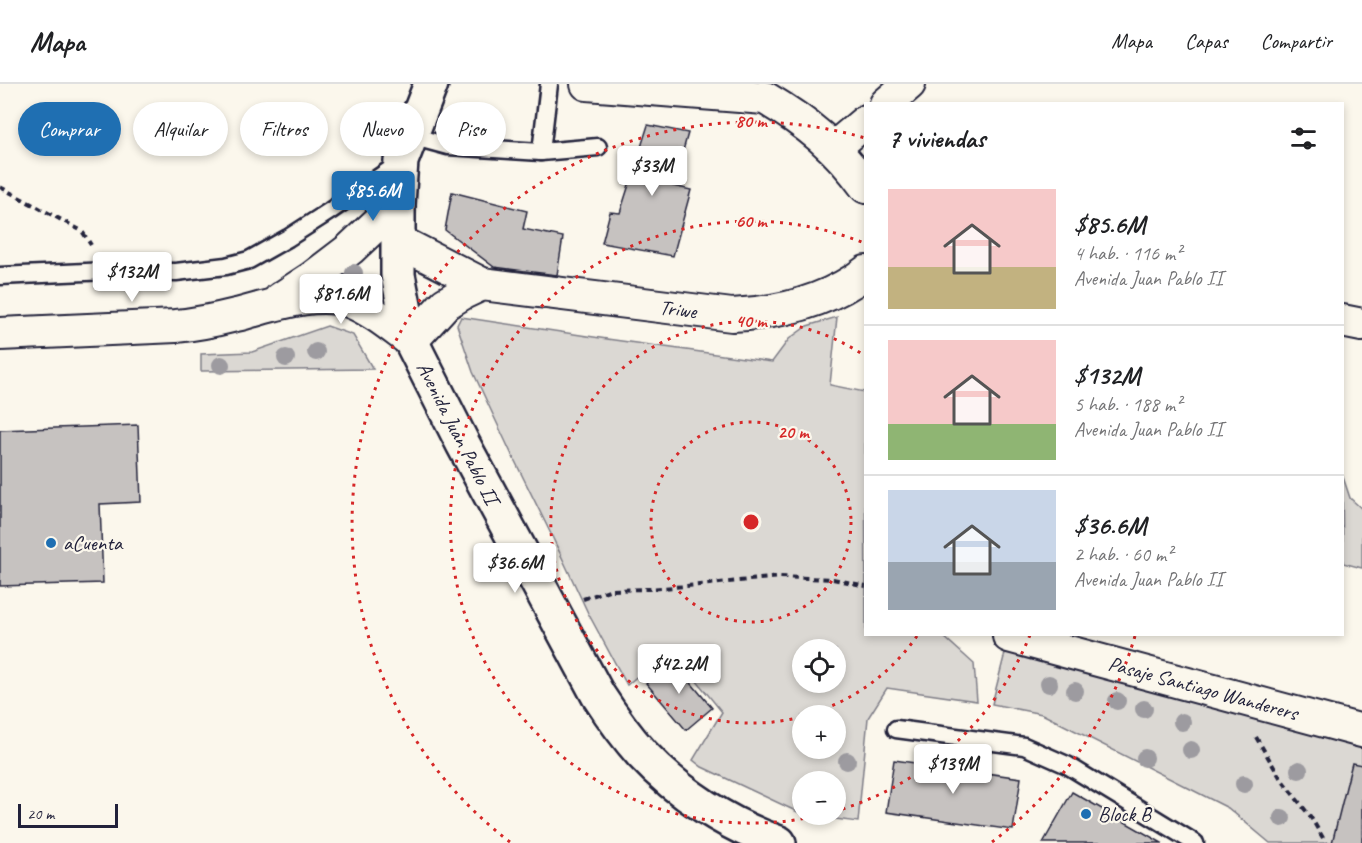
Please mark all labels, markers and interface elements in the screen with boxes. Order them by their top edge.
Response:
text: Mapa [30,24,85,59]
text: Mapa [1111,28,1152,54]
text: Capas [1185,28,1228,54]
text: Compartir [1261,28,1332,54]
chip: Comprar [18,102,121,156]
chip: Alquilar [133,102,228,156]
chip: Filtros [240,102,328,156]
chip: Nuevo [340,102,424,156]
chip: Piso [436,102,506,156]
text: 80 m [736,110,768,132]
text: 7 viviendas [888,122,985,155]
icon: filters [1287,122,1320,155]
pin: $33M [616,146,688,197]
text: $33M [631,153,673,178]
pin: $85.6M [324,171,422,222]
text: $85.6M [346,178,400,203]
text: $85.6M [1074,208,1145,241]
text: 60 m [735,210,768,232]
icon: home [936,213,1008,285]
text: 4 hab. · 116 m² [1074,241,1181,266]
pin: $132M [90,252,174,303]
text: $132M [107,259,157,284]
text: Avenida Juan Pablo II [1074,266,1223,291]
pin: $81.6M [292,274,390,325]
text: $81.6M [314,281,368,306]
street label: Triwe [658,294,699,324]
text: 40 m [736,310,768,332]
street label: Avenida Juan Pablo II [411,358,507,513]
text: $132M [1074,359,1140,392]
icon: home [936,364,1008,436]
text: 5 hab. · 188 m² [1074,392,1181,417]
text: Avenida Juan Pablo II [1074,417,1223,442]
text: 20 m [778,421,810,443]
text: $36.6M [1074,509,1146,542]
centre of rings [741,512,761,532]
icon: home [936,514,1008,586]
place label: aCuenta [63,530,124,556]
marker: aCuenta [44,536,58,550]
text: 2 hab. · 60 m² [1074,542,1172,567]
pin: $36.6M [466,543,564,594]
text: $36.6M [487,550,543,575]
text: Avenida Juan Pablo II [1074,567,1223,592]
map controls [792,639,846,825]
button: locate [792,639,846,693]
pin: $42.2M [630,644,728,695]
street label: Pasaje Santiago Wanderers [1105,650,1302,726]
text: $42.2M [652,651,706,676]
button: + [792,705,846,759]
pin: $139M [911,744,995,795]
text: $139M [928,751,978,776]
button: − [792,771,846,825]
scale bar [18,801,118,828]
place label: Block B [1098,801,1153,827]
text: 20 m [27,804,54,824]
marker: Block B [1079,807,1093,821]

